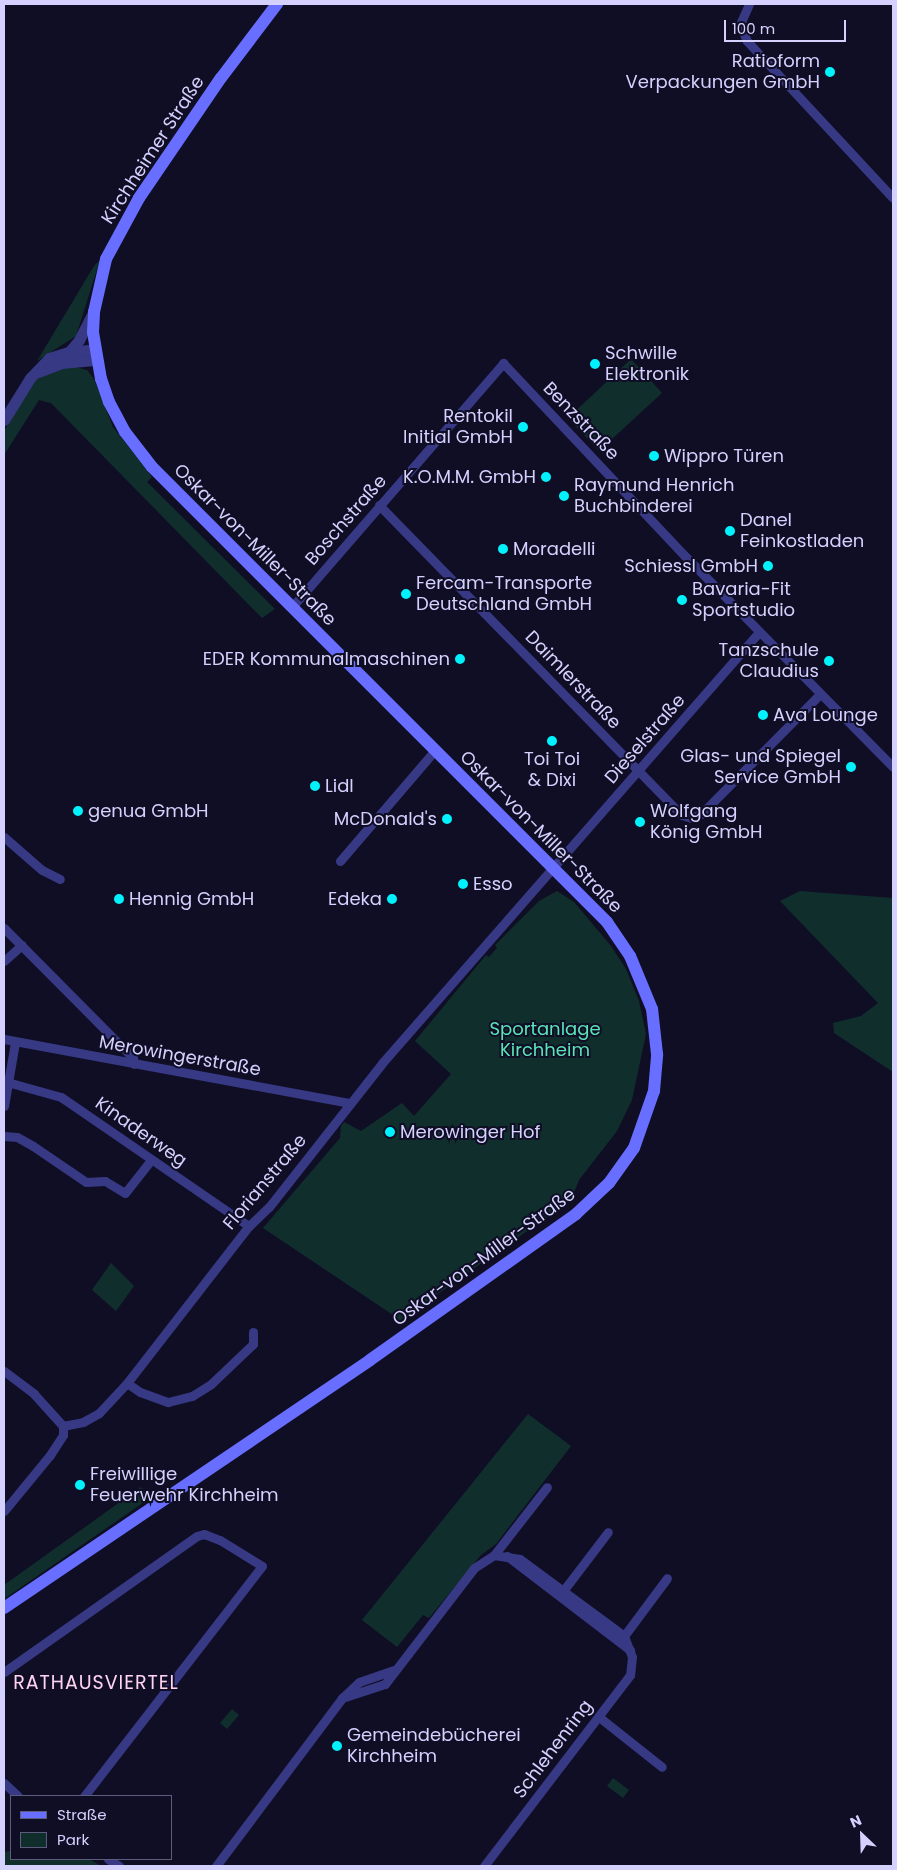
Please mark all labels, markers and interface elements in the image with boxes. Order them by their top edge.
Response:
scale bar [727,10,850,42]
text: 100 m [732,18,775,39]
place label: Ratioform Verpackungen GmbH [626,51,820,94]
marker: Ratioform Verpackungen GmbH [824,66,836,78]
street label: Kirchheimer Straße [97,72,209,228]
place label: Schwille Elektronik [605,343,689,386]
marker: Schwille Elektronik [589,358,601,370]
street label: Benzstraße [538,377,624,465]
place label: Rentokil Initial GmbH [403,406,513,448]
marker: Rentokil Initial GmbH [517,421,529,433]
place label: Wippro Türen [664,445,784,467]
marker: Wippro Türen [648,450,660,462]
street label: Oskar-von-Miller-Straße [169,459,341,631]
place label: K.O.M.M. GmbH [403,466,536,488]
street label: Boschstraße [301,470,391,570]
marker: K.O.M.M. GmbH [540,471,552,483]
place label: Raymund Henrich Buchbinderei [574,475,735,518]
marker: Raymund Henrich Buchbinderei [558,490,570,502]
place label: Danel Feinkostladen [740,510,864,552]
marker: Danel Feinkostladen [724,525,736,537]
place label: Moradelli [513,538,596,560]
marker: Moradelli [497,543,509,555]
place label: Schiessl GmbH [624,555,758,577]
marker: Schiessl GmbH [762,560,774,572]
place label: Fercam-Transporte Deutschland GmbH [416,573,592,616]
place label: Bavaria-Fit Sportstudio [692,579,795,622]
marker: Fercam-Transporte Deutschland GmbH [400,588,412,600]
marker: Bavaria-Fit Sportstudio [676,594,688,606]
street label: Daimlerstraße [521,626,625,734]
place label: Tanzschule Claudius [718,640,819,682]
place label: EDER Kommunalmaschinen [203,648,450,670]
marker: EDER Kommunalmaschinen [454,653,466,665]
marker: Tanzschule Claudius [823,655,835,667]
street label: Dieselstraße [600,690,690,788]
place label: Ava Lounge [773,704,878,726]
marker: Ava Lounge [757,709,769,721]
marker: Toi Toi & Dixi [546,735,558,747]
street label: Oskar-von-Miller-Straße [455,746,627,918]
place label: Glas- und Spiegel Service GmbH [680,746,841,789]
place label: Toi Toi & Dixi [524,749,580,792]
marker: Glas- und Spiegel Service GmbH [845,761,857,773]
place label: Lidl [325,775,354,797]
marker: Lidl [309,780,321,792]
place label: genua GmbH [88,800,209,822]
place label: Wolfgang König GmbH [650,801,762,844]
marker: genua GmbH [72,805,84,817]
place label: McDonald's [334,808,437,830]
marker: McDonald's [441,813,453,825]
marker: Wolfgang König GmbH [634,816,646,828]
place label: Esso [473,873,513,895]
marker: Esso [457,878,469,890]
place label: Hennig GmbH [129,888,254,910]
place label: Edeka [328,888,382,910]
marker: Hennig GmbH [113,893,125,905]
marker: Edeka [386,893,398,905]
park label: Sportanlage Kirchheim [489,1019,601,1062]
street label: Merowingerstraße [97,1031,263,1081]
street label: Kinaderweg [91,1092,191,1172]
place label: Merowinger Hof [400,1121,540,1143]
marker: Merowinger Hof [384,1126,396,1138]
street label: Florianstraße [219,1130,311,1234]
street label: Oskar-von-Miller-Straße [388,1183,580,1331]
place label: Freiwillige Feuerwehr Kirchheim [90,1464,279,1506]
marker: Freiwillige Feuerwehr Kirchheim [74,1479,86,1491]
district label: RATHAUSVIERTEL [11,1672,181,1694]
street label: Schlehenring [509,1696,597,1802]
place label: Gemeindebücherei Kirchheim [347,1725,521,1768]
marker: Gemeindebücherei Kirchheim [331,1740,343,1752]
legend [10,1795,172,1860]
text: Straße [57,1804,107,1825]
north arrow [837,1810,887,1860]
text: N [847,1810,865,1833]
text: Park [57,1829,89,1850]

